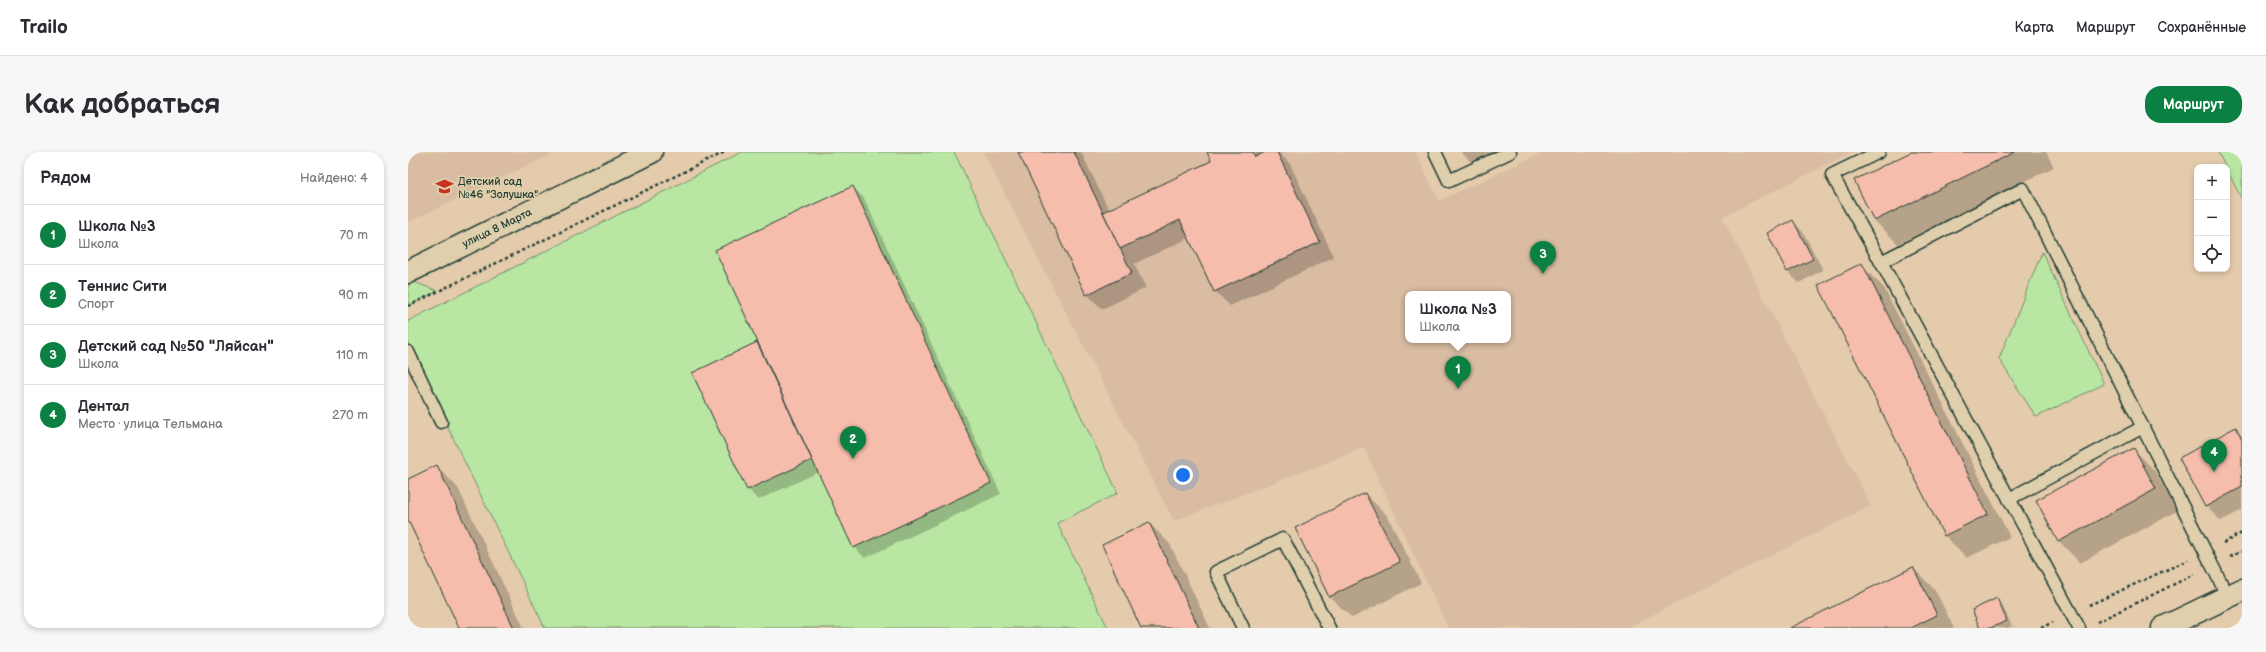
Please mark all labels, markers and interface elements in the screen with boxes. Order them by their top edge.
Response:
text: Trailo [20,16,68,39]
text: Карта [2015,19,2054,36]
text: Маршрут [2076,19,2136,36]
text: Сохранённые [2158,19,2246,36]
button: Маршрут [2145,86,2242,123]
text: Как добраться [24,88,221,121]
map controls [2194,164,2230,272]
button: + [2194,164,2230,200]
text: Рядом [40,168,91,188]
text: Найдено: 4 [300,170,368,186]
place label: Детский сад №46 "Золушка" [458,175,538,201]
school or university icon: Детский сад №46 "Золушка" [435,177,455,197]
button: − [2194,200,2230,236]
street label: улица 8 Марта [460,205,534,250]
text: Школа №3 [78,217,155,236]
text: 1 [50,227,56,243]
text: 70 m [340,227,368,243]
text: Школа [78,236,119,252]
button: locate [2194,236,2230,272]
pin: 3 [1530,241,1556,274]
text: Теннис Сити [78,277,167,296]
text: 2 [49,287,57,303]
text: 90 m [339,287,368,303]
popup [1405,291,1511,343]
text: Спорт [78,296,114,312]
text: Школа №3 [1419,300,1497,319]
text: Школа [1419,319,1460,335]
text: Детский сад №50 "Ляйсан" [78,337,274,356]
text: 3 [49,347,57,363]
text: 110 m [336,347,368,363]
text: Школа [78,356,119,372]
pin: 1 [1445,356,1471,389]
text: Дентал [78,397,129,416]
text: 4 [49,407,57,423]
text: 270 m [332,407,368,423]
text: Место · улица Тельмана [78,416,223,432]
pin: 2 [840,426,866,459]
pin: 4 [2201,439,2227,472]
your location [1173,465,1193,485]

